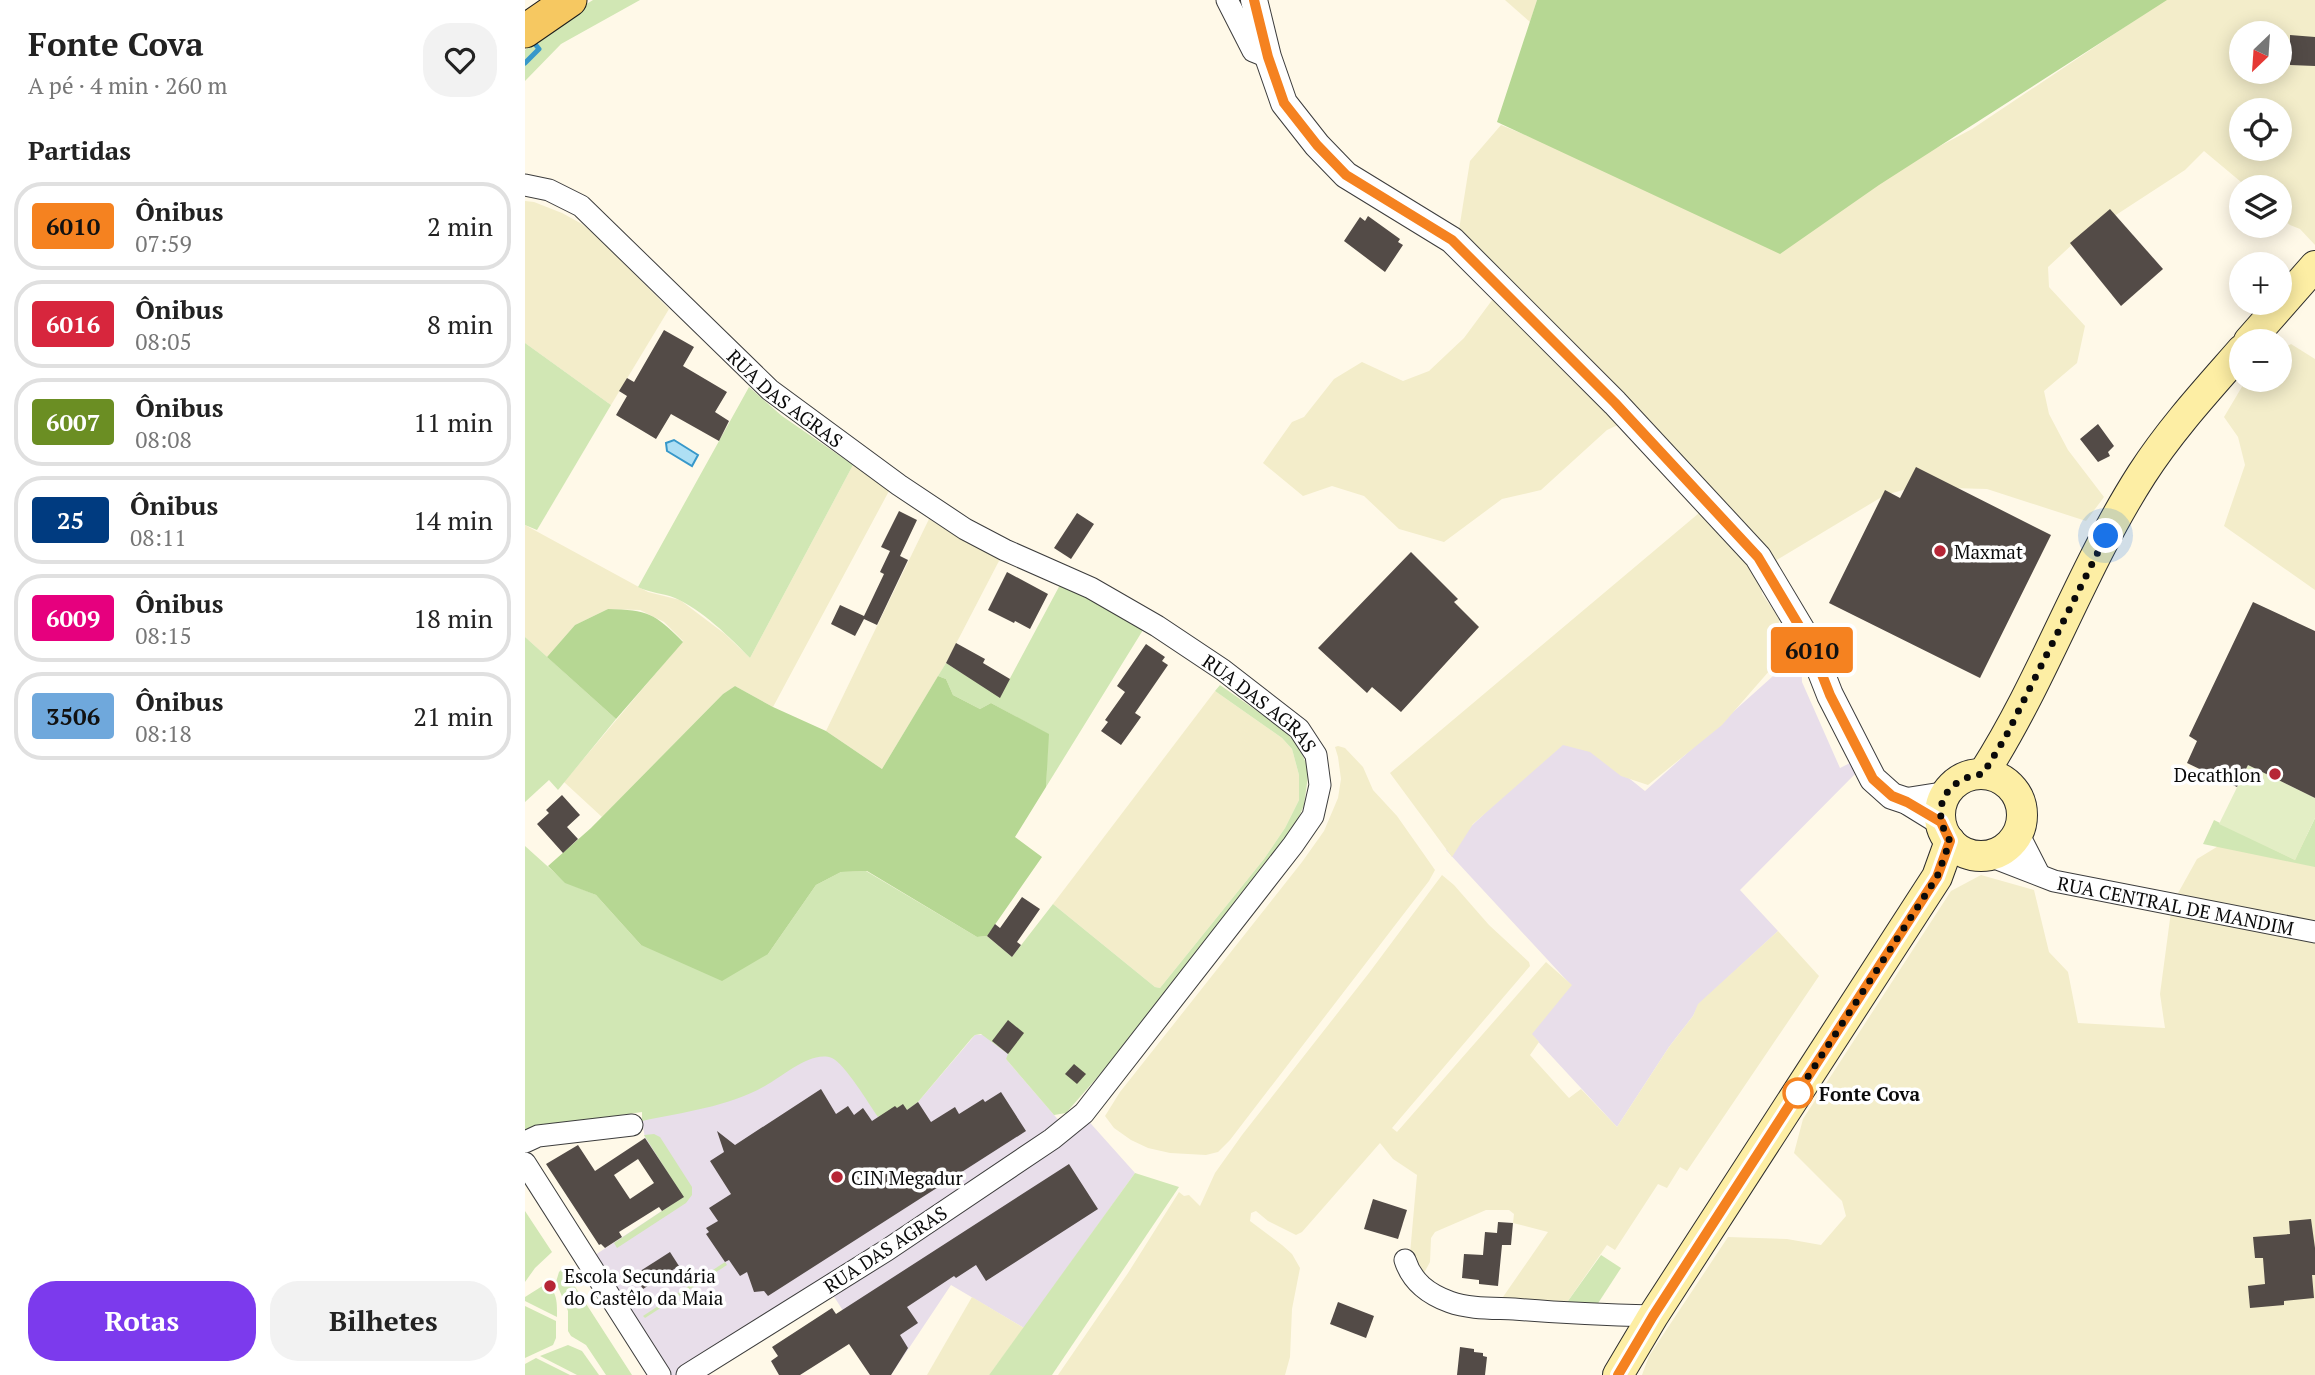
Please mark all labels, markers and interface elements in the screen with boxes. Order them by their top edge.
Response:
north arrow [2229,21,2293,84]
map controls [2229,21,2292,392]
text: Fonte Cova [28,22,204,65]
button: heart [423,23,497,97]
text: A pé · 4 min · 260 m [28,70,227,101]
button: locate [2229,98,2292,161]
text: Partidas [28,133,131,167]
button: layers [2229,175,2292,238]
text: Ônibus [135,194,223,228]
text: 2 min [427,209,493,243]
text: 6010 [46,210,100,242]
text: 07:59 [135,228,192,259]
button: + [2229,252,2292,315]
text: Ônibus [135,292,223,326]
text: 8 min [427,307,493,341]
text: 6016 [46,308,100,340]
text: 08:05 [135,326,192,357]
button: − [2229,329,2292,392]
street label: RUA DAS AGRAS [722,343,848,452]
text: Ônibus [135,390,223,424]
text: 11 min [413,405,493,439]
text: 6007 [46,406,100,438]
text: 08:08 [135,424,192,455]
text: Ônibus [130,488,218,522]
text: 14 min [413,503,493,537]
text: 25 [57,504,84,536]
your location [2088,518,2123,553]
text: 08:11 [130,522,187,553]
place label: Maxmat [1954,539,2023,564]
marker: Maxmat [1932,543,1948,559]
text: Ônibus [135,586,223,620]
text: 18 min [413,601,493,635]
text: 6009 [46,602,100,634]
text: 08:15 [135,620,192,651]
line badge: 6010 [1763,627,1861,673]
text: 6010 [1785,634,1839,666]
street label: RUA DAS AGRAS [1198,648,1323,756]
text: Ônibus [135,684,223,718]
text: 21 min [413,699,493,733]
text: 3506 [46,700,100,732]
text: 08:18 [135,718,192,749]
place label: Decathlon [2174,762,2261,787]
marker: Decathlon [2267,766,2283,782]
street label: RUA CENTRAL DE MANDIM [2055,869,2296,940]
marker: Fonte Cova [1783,1078,1813,1108]
place label: Fonte Cova [1819,1081,1921,1106]
place label: CIN Megadur [851,1165,964,1190]
marker: CIN Megadur [829,1169,845,1185]
street label: RUA DAS AGRAS [819,1200,951,1298]
place label: Escola Secundária do Castêlo da Maia [564,1263,724,1310]
marker: Escola Secundária do Castêlo da Maia [542,1278,558,1294]
button: Rotas [28,1281,256,1361]
button: Bilhetes [270,1281,497,1361]

